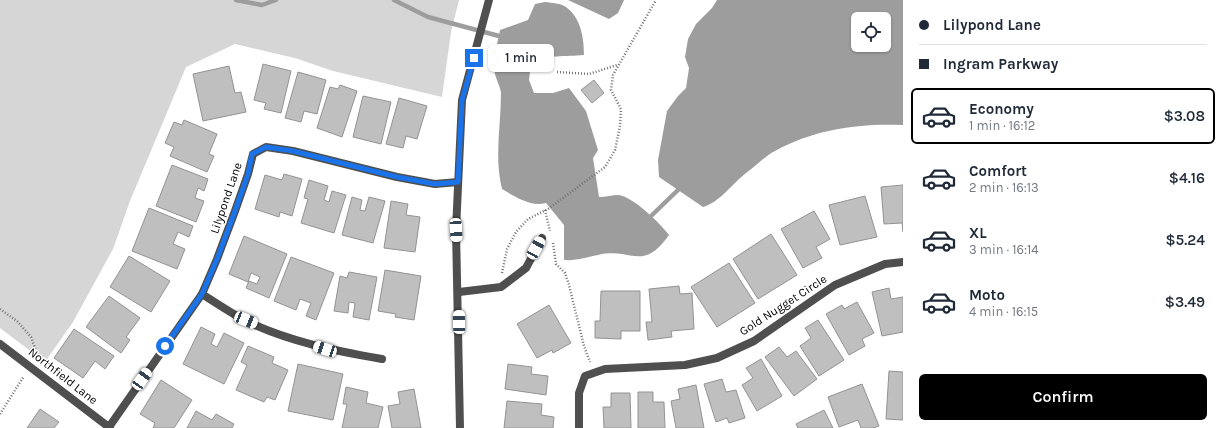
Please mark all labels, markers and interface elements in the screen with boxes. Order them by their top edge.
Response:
map controls [851,12,891,52]
button: locate [851,12,891,52]
text: Lilypond Lane [943,16,1041,34]
callout: 1 min [488,44,554,72]
route end [465,49,483,67]
text: 1 min [505,50,537,65]
text: Ingram Parkway [943,55,1058,73]
icon: car [921,98,957,134]
text: Economy [969,100,1034,118]
text: $3.08 [1164,107,1205,125]
text: 1 min · 16:12 [969,118,1035,133]
street label: Lilypond Lane [207,160,245,236]
icon: car [921,160,957,196]
text: Comfort [969,162,1027,180]
text: $4.16 [1169,169,1205,187]
text: 2 min · 16:13 [969,180,1039,195]
car [449,218,463,242]
icon: car [921,222,957,258]
text: XL [969,224,987,242]
text: $5.24 [1165,231,1205,249]
car [525,235,547,261]
text: 3 min · 16:14 [969,242,1038,257]
street label: Gold Nugget Circle [737,272,829,338]
icon: car [921,284,957,320]
text: Moto [969,286,1005,304]
text: $3.49 [1165,293,1205,311]
text: 4 min · 16:15 [969,304,1038,319]
car [233,310,259,330]
car [453,310,465,334]
route start [156,337,174,355]
car [312,340,338,358]
street label: Northfield Lane [26,345,100,407]
car [130,366,154,392]
button: Confirm [919,374,1207,420]

